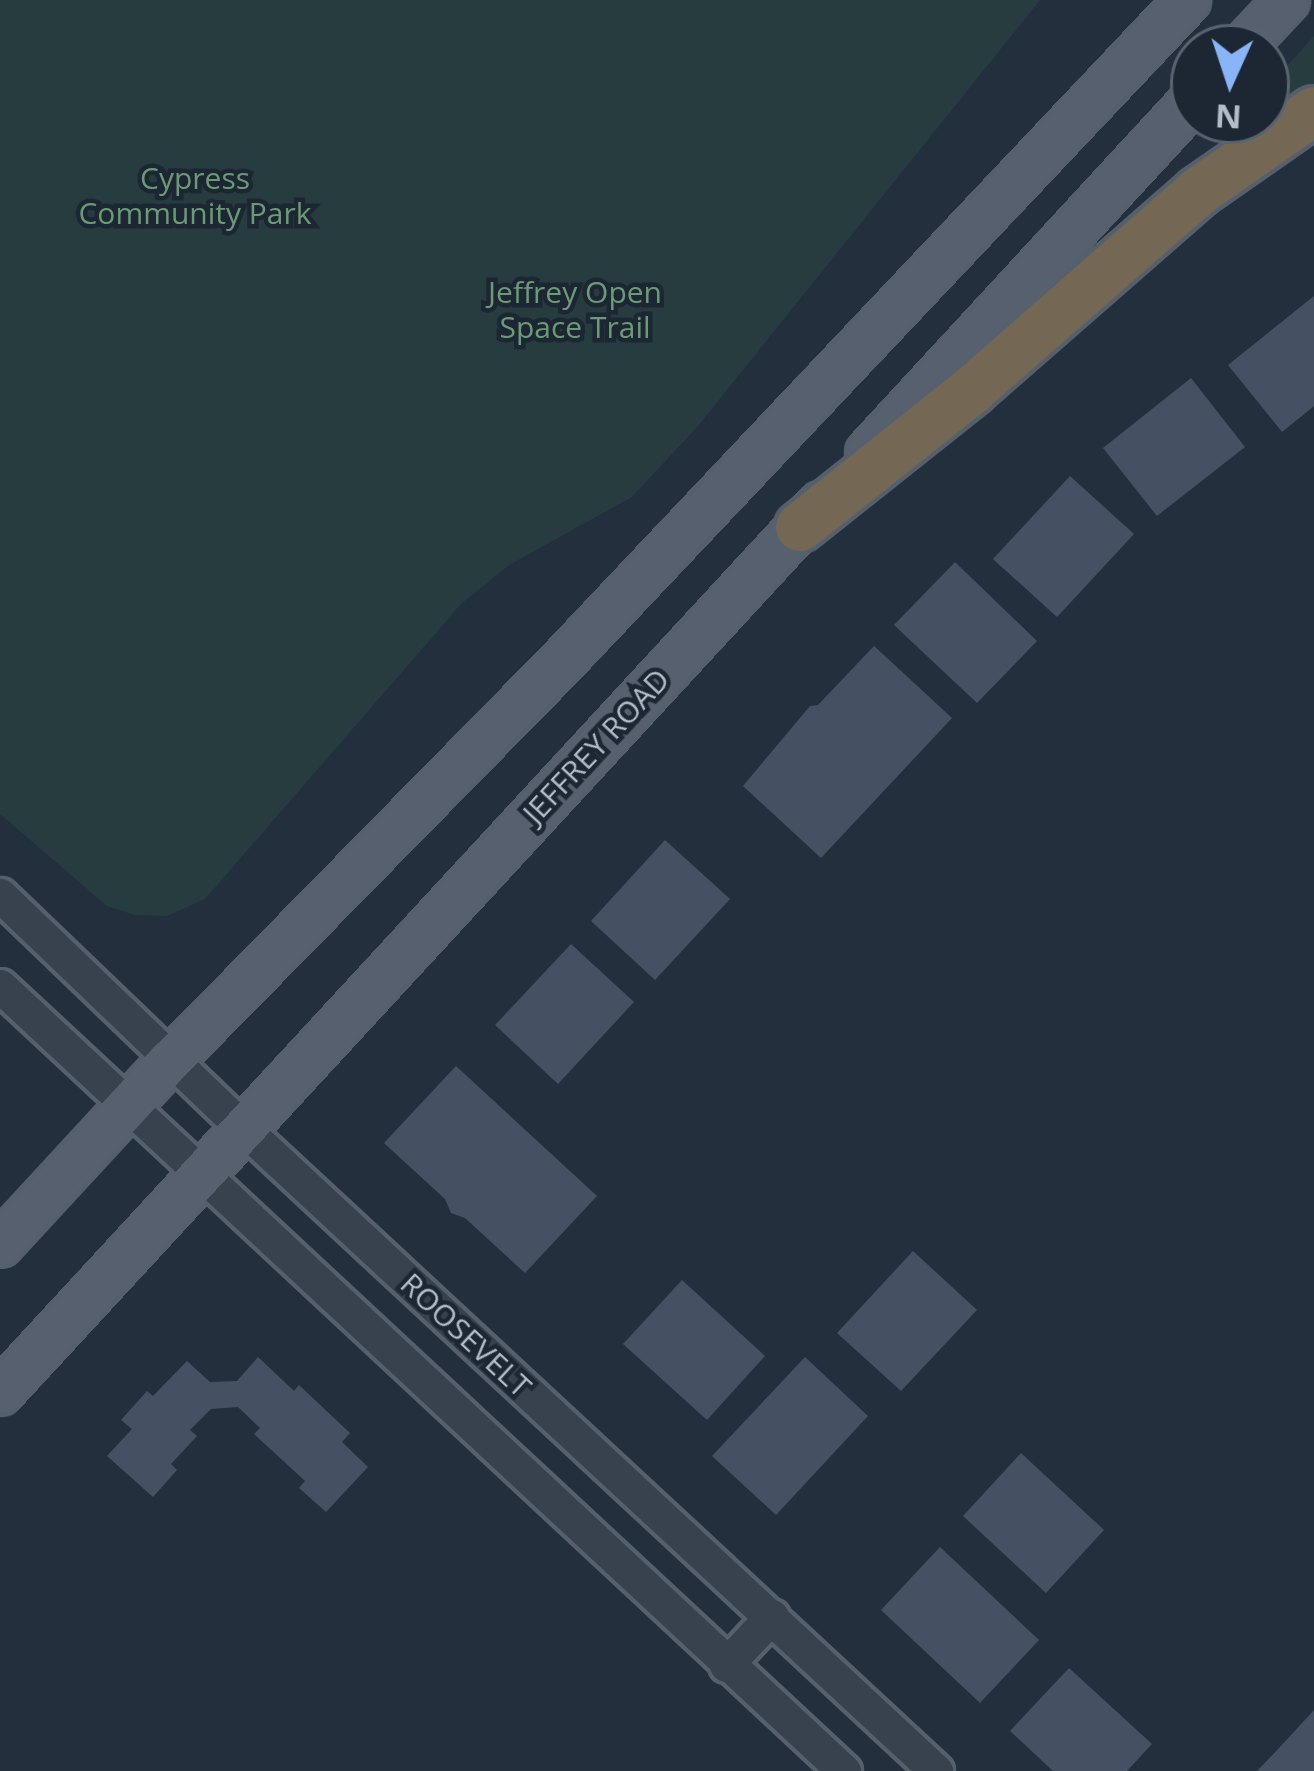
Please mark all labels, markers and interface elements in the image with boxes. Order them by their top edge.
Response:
north arrow [1170,24,1290,144]
text: N [1214,94,1243,141]
park label: Cypress Community Park [78,160,312,231]
park label: Jeffrey Open Space Trail [488,274,662,344]
street label: JEFFREY ROAD [515,661,677,831]
street label: ROOSEVELT [393,1266,539,1404]

